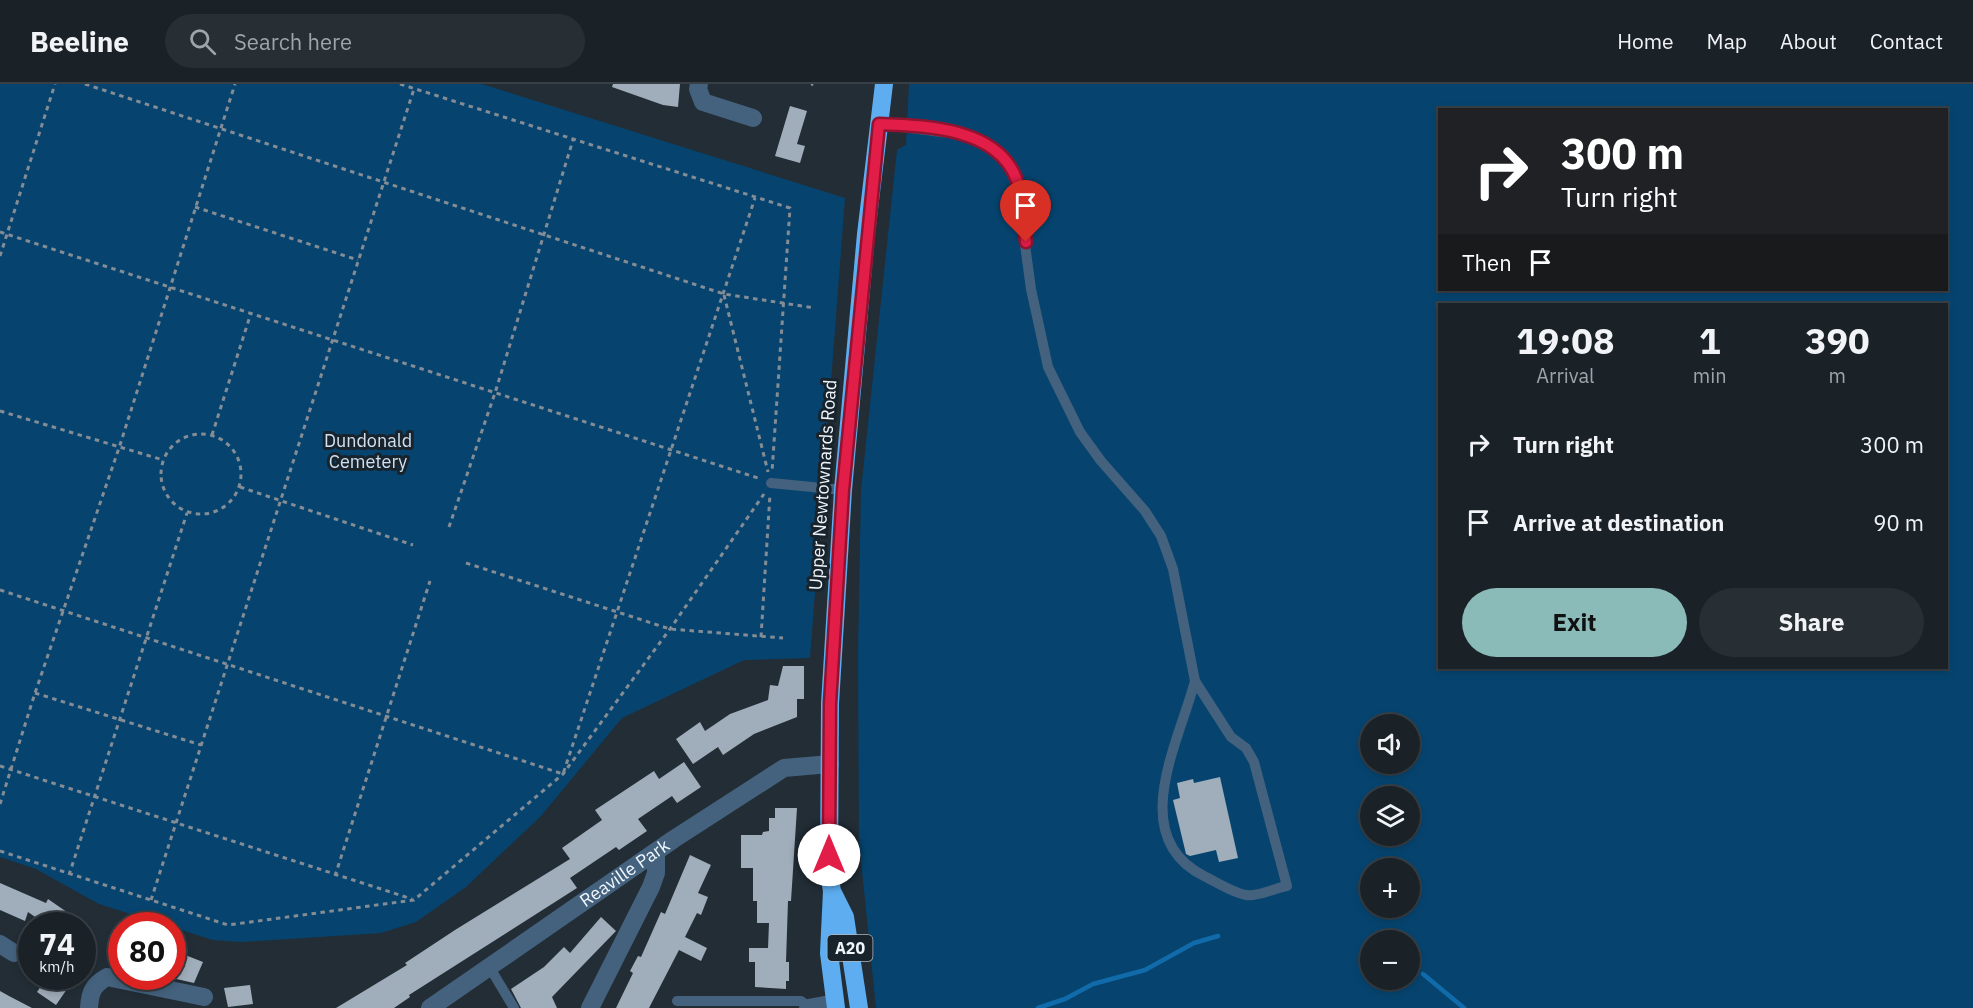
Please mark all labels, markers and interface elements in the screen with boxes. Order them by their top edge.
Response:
search box [165,14,585,68]
text: Beeline [30,23,129,60]
icon: search [186,25,219,58]
text: Search here [234,27,352,56]
text: Home [1617,27,1674,55]
text: Map [1707,27,1747,55]
text: About [1780,27,1837,55]
text: Contact [1870,27,1943,55]
text: 300 m [1561,126,1684,181]
icon: right [1462,132,1540,210]
text: Turn right [1561,179,1678,214]
pin [1000,180,1051,242]
icon: arrive [1009,189,1042,222]
icon: arrive [1524,246,1557,279]
text: Then [1462,248,1512,277]
text: 19:08 [1516,317,1615,364]
text: 1 [1699,317,1721,364]
text: 390 [1805,317,1870,364]
text: Arrival [1536,362,1595,389]
text: min [1693,362,1727,389]
text: m [1829,362,1846,389]
street label: Upper Newtownards Road [804,379,841,591]
icon: right [1462,428,1495,461]
park label: Dundonald Cemetery [324,429,412,473]
text: Turn right [1513,430,1614,459]
text: 300 m [1860,430,1924,459]
icon: arrive [1462,506,1495,539]
text: Arrive at destination [1513,508,1724,537]
text: 90 m [1873,508,1924,537]
button: Exit [1462,588,1687,657]
button: Share [1699,588,1924,657]
map controls [1360,714,1420,990]
button: sound [1360,714,1420,774]
button: layers [1360,786,1420,846]
position arrow [797,823,861,887]
street label: Reaville Park [575,833,674,912]
button: + [1360,858,1420,918]
speed limit sign: 80 [108,912,186,990]
text: 74 [39,924,75,963]
button: − [1360,930,1420,990]
road number: A20 [828,935,872,961]
text: km/h [39,957,75,976]

